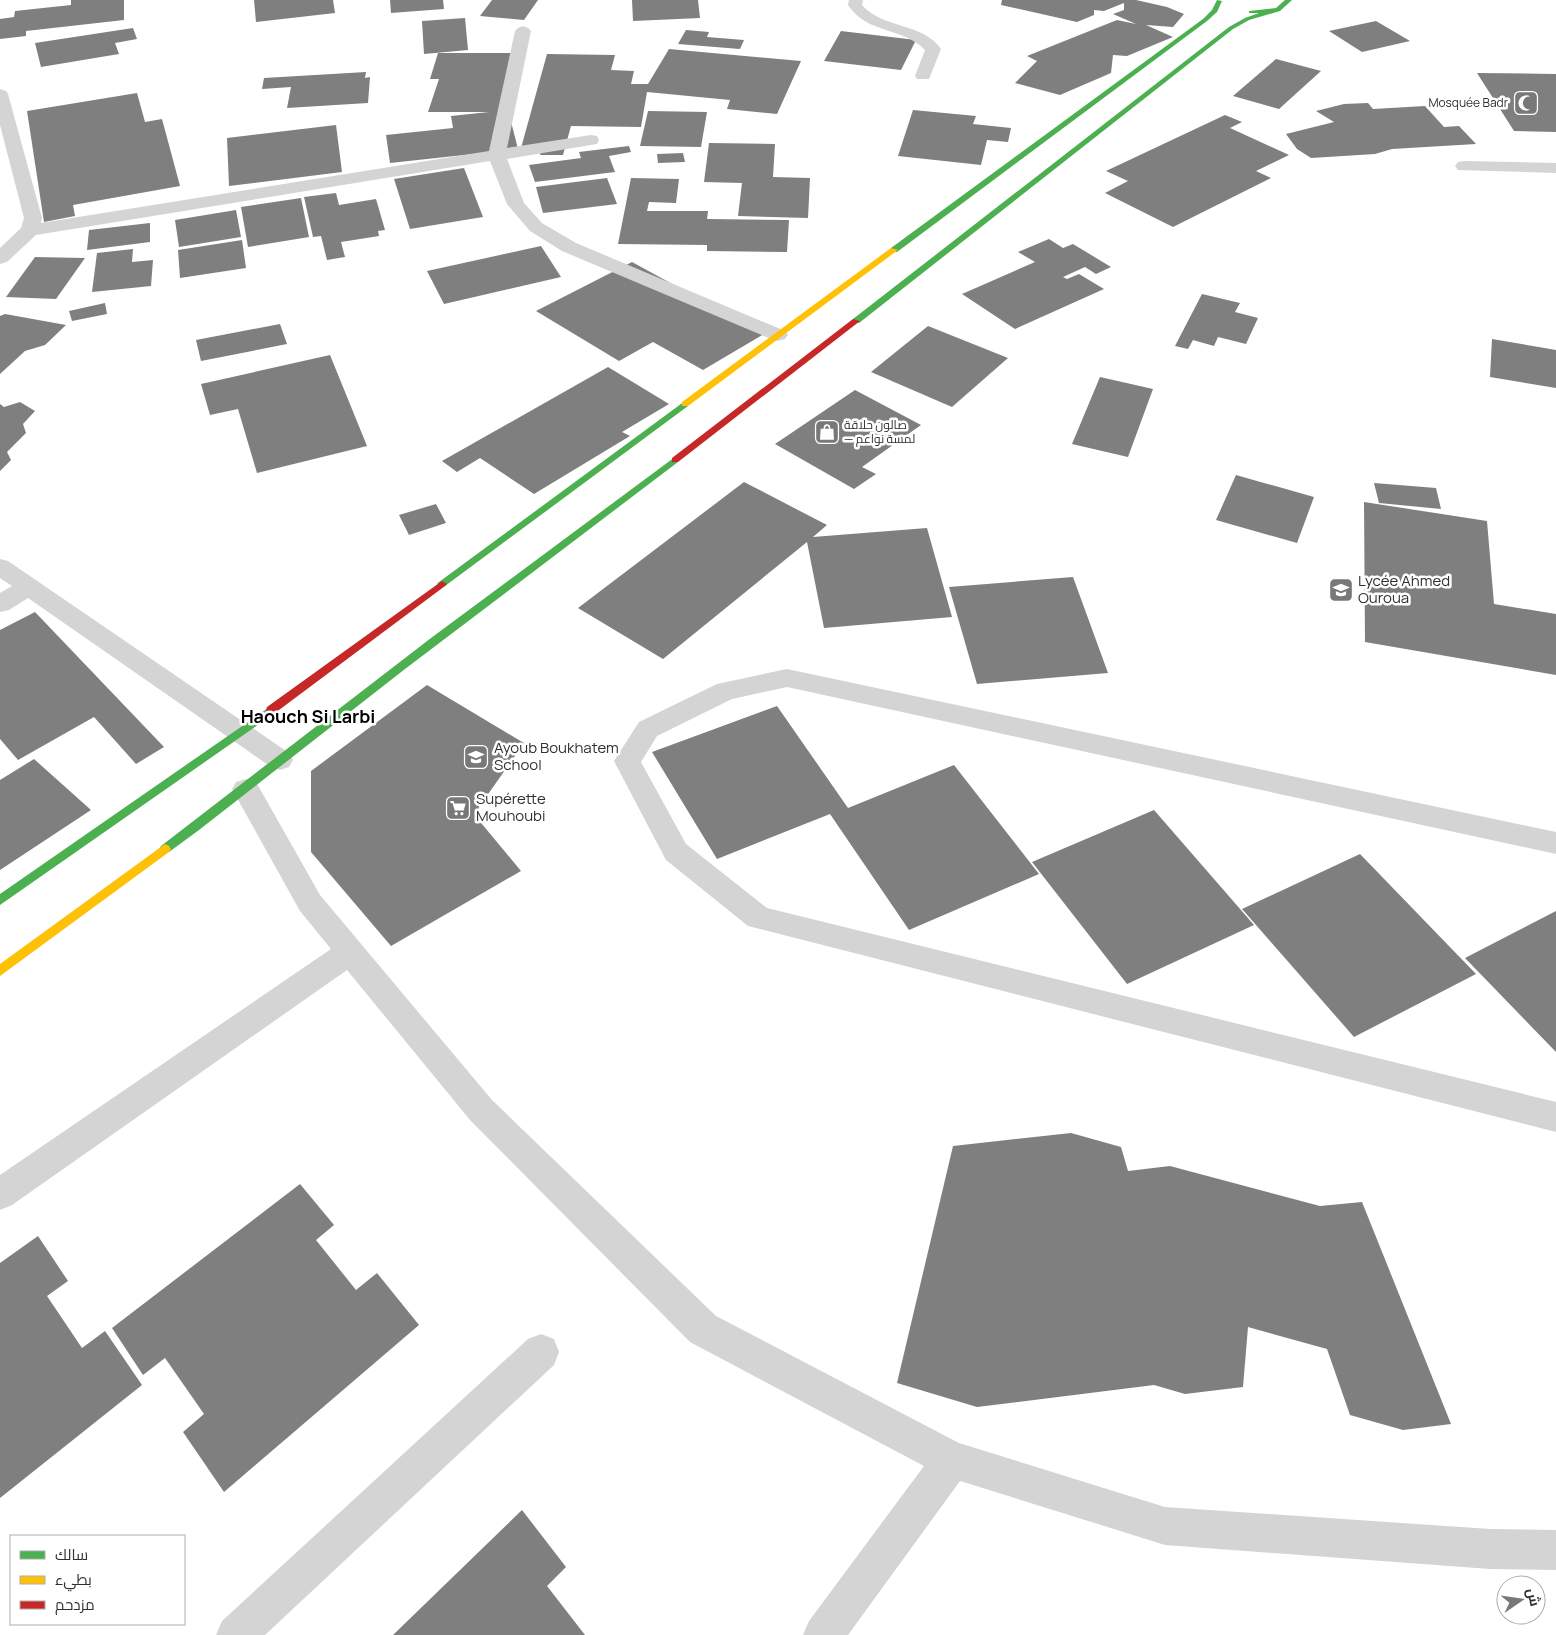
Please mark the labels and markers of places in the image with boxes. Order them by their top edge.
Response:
mosque icon: Mosquée Badr [1513,90,1539,116]
place label: Mosquée Badr [1428,94,1509,111]
place label: صالون حلاقة — لمسة نواعم [844,416,915,447]
shop icon: صالون حلاقة — لمسة نواعم [814,419,840,445]
place label: Lycée Ahmed Ouroua [1358,570,1450,608]
school or university icon: Lycée Ahmed Ouroua [1328,577,1354,603]
place label: Ayoub Boukhatem School [494,737,619,775]
school or university icon: Ayoub Boukhatem School [463,744,489,770]
place label: Supérette Mouhoubi [476,788,546,826]
supermarket icon: Supérette Mouhoubi [445,795,471,821]

